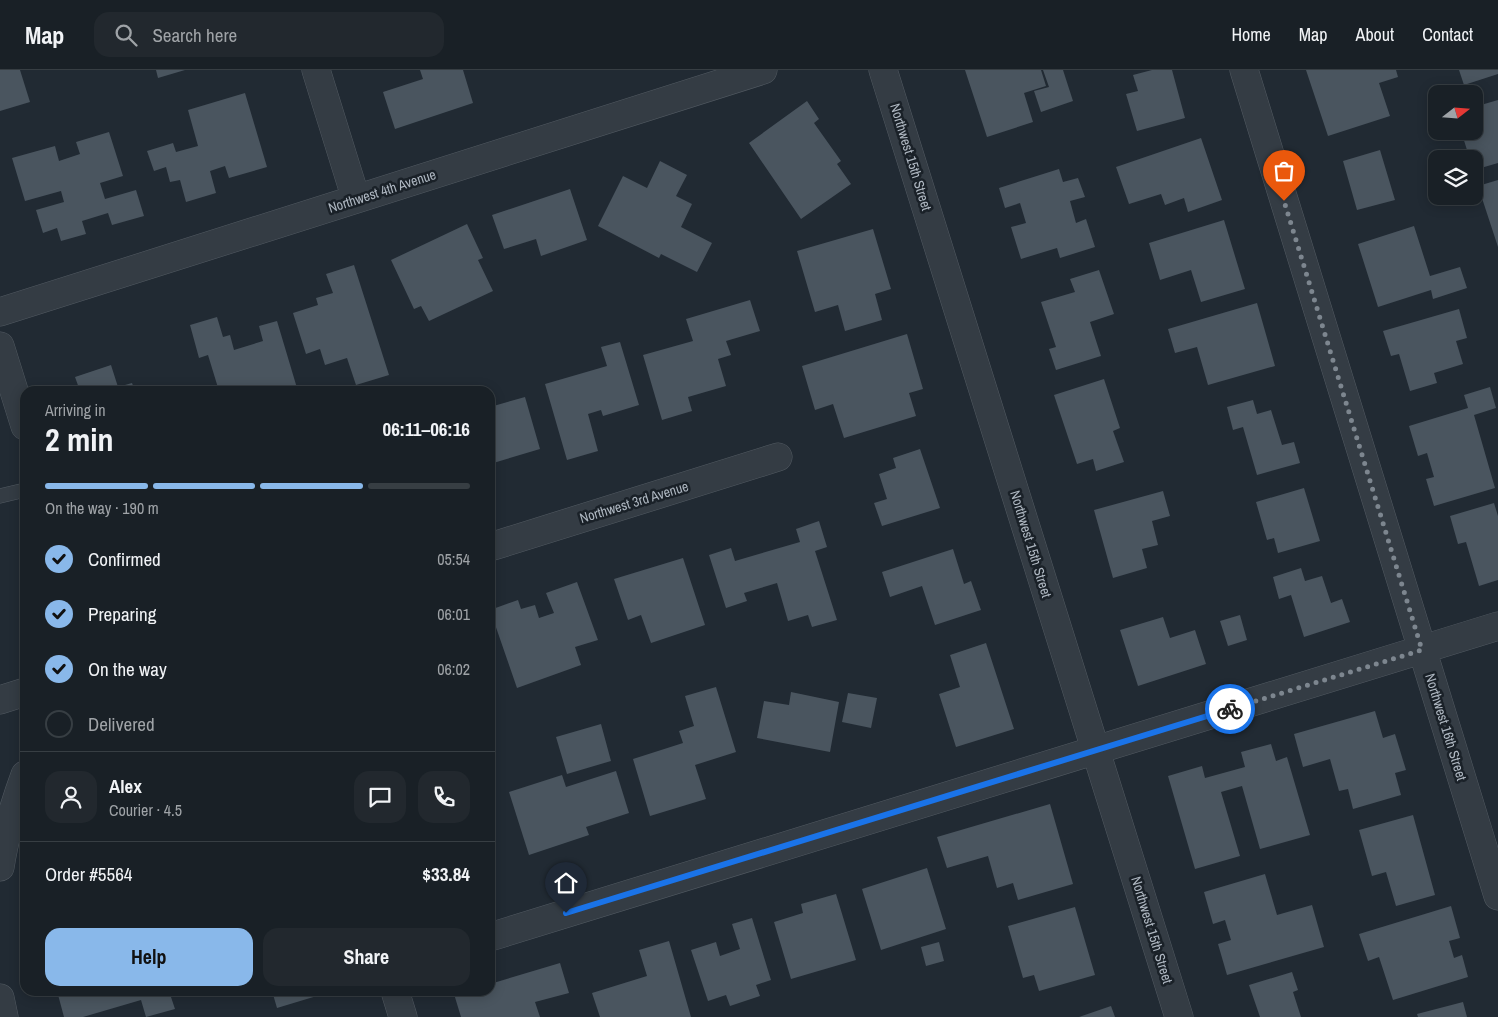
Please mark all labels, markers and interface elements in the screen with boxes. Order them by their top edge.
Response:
search box [94,12,444,57]
text: Map [25,19,64,51]
icon: search [112,21,140,49]
text: Search here [152,22,237,48]
text: Home [1231,22,1271,47]
text: Map [1299,22,1328,47]
text: About [1356,22,1394,47]
text: Contact [1422,22,1473,47]
north arrow [1428,85,1482,140]
map controls [1428,85,1483,205]
street label: Northwest 15th Street [886,101,936,213]
pin [1263,150,1305,201]
button: layers [1428,150,1483,205]
icon: bag [1270,157,1298,185]
street label: Northwest 4th Avenue [326,165,438,217]
text: Arriving in [45,399,106,421]
text: 06:11–06:16 [383,416,470,442]
text: 2 min [45,418,114,461]
street label: Northwest 3rd Avenue [577,477,691,527]
street label: Northwest 15th Street [1006,488,1056,600]
text: On the way · 190 m [45,497,159,519]
icon: check [45,545,73,573]
text: Confirmed [88,546,161,572]
text: 05:54 [437,548,470,570]
icon: check [45,600,73,628]
text: Preparing [88,601,156,627]
text: 06:01 [437,603,470,625]
icon: check [45,655,73,683]
text: On the way [88,656,167,682]
text: 06:02 [437,658,470,680]
street label: Northwest 16th Street [1421,671,1471,783]
courier [1205,684,1255,734]
icon: bike [1216,695,1244,723]
text: Delivered [88,711,155,737]
button: person [45,771,97,823]
button: chat [354,771,406,823]
button: phone [418,771,470,823]
text: Alex [109,773,142,799]
text: Courier · 4.5 [109,799,182,821]
text: Order #5564 [45,861,132,887]
text: $33.84 [422,861,470,887]
pin [545,862,587,913]
icon: home [552,869,580,897]
street label: Northwest 15th Street [1127,874,1177,986]
button: Help [45,928,253,986]
button: Share [263,928,470,986]

